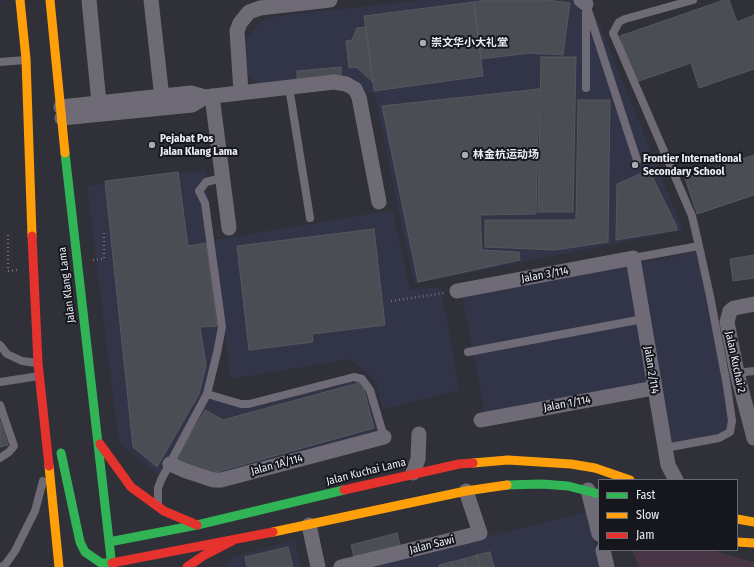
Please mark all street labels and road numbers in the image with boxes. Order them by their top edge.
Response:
street label: Jalan Klang Lama [56,246,78,324]
street label: Jalan 3/114 [520,264,570,286]
street label: Jalan Kuchai 2 [722,330,748,394]
street label: Jalan 2/114 [641,345,661,395]
street label: Jalan 1/114 [542,393,592,415]
street label: Jalan 1A/114 [250,452,304,478]
street label: Jalan Kuchai Lama [325,456,407,488]
street label: Jalan Sawi [408,533,456,557]

